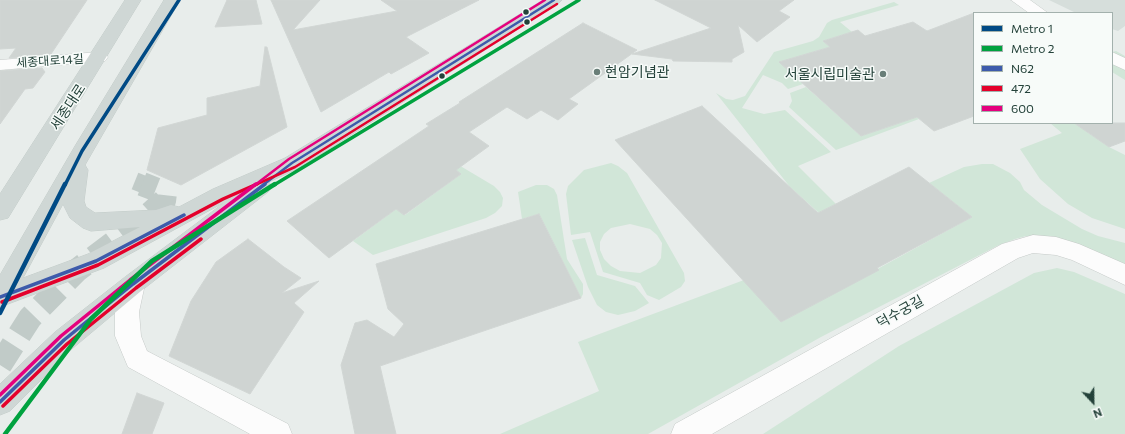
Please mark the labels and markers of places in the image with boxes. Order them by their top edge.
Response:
unlabelled marker [521,7,531,17]
unlabelled marker [522,17,532,27]
place label: 현암기념관 [605,64,669,80]
place label: 서울시립미술관 [785,66,875,82]
marker: 현암기념관 [592,67,602,77]
marker: 서울시립미술관 [878,69,888,79]
unlabelled marker [437,71,447,81]

